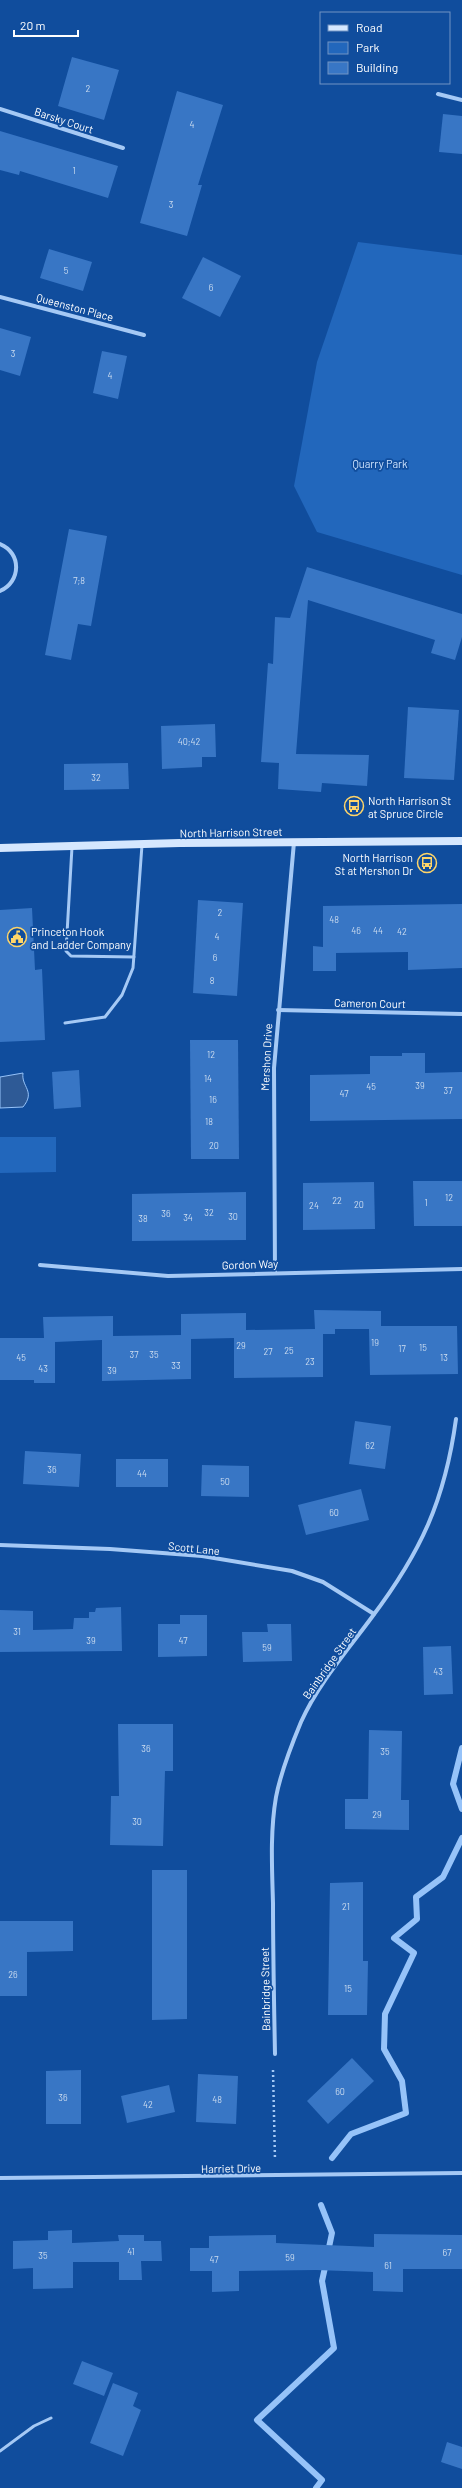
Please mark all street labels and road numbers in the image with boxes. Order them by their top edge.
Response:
street label: Barsky Court [33,104,95,136]
street label: Queenston Place [35,290,115,324]
street label: North Harrison Street [179,825,283,839]
street label: Cameron Court [334,996,406,1010]
street label: Mershon Drive [258,1023,274,1091]
street label: Gordon Way [222,1257,278,1271]
street label: Scott Lane [168,1539,221,1557]
street label: Bainbridge Street [300,1625,358,1701]
street label: Bainbridge Street [258,1947,272,2031]
street label: Harriet Drive [201,2161,261,2175]

